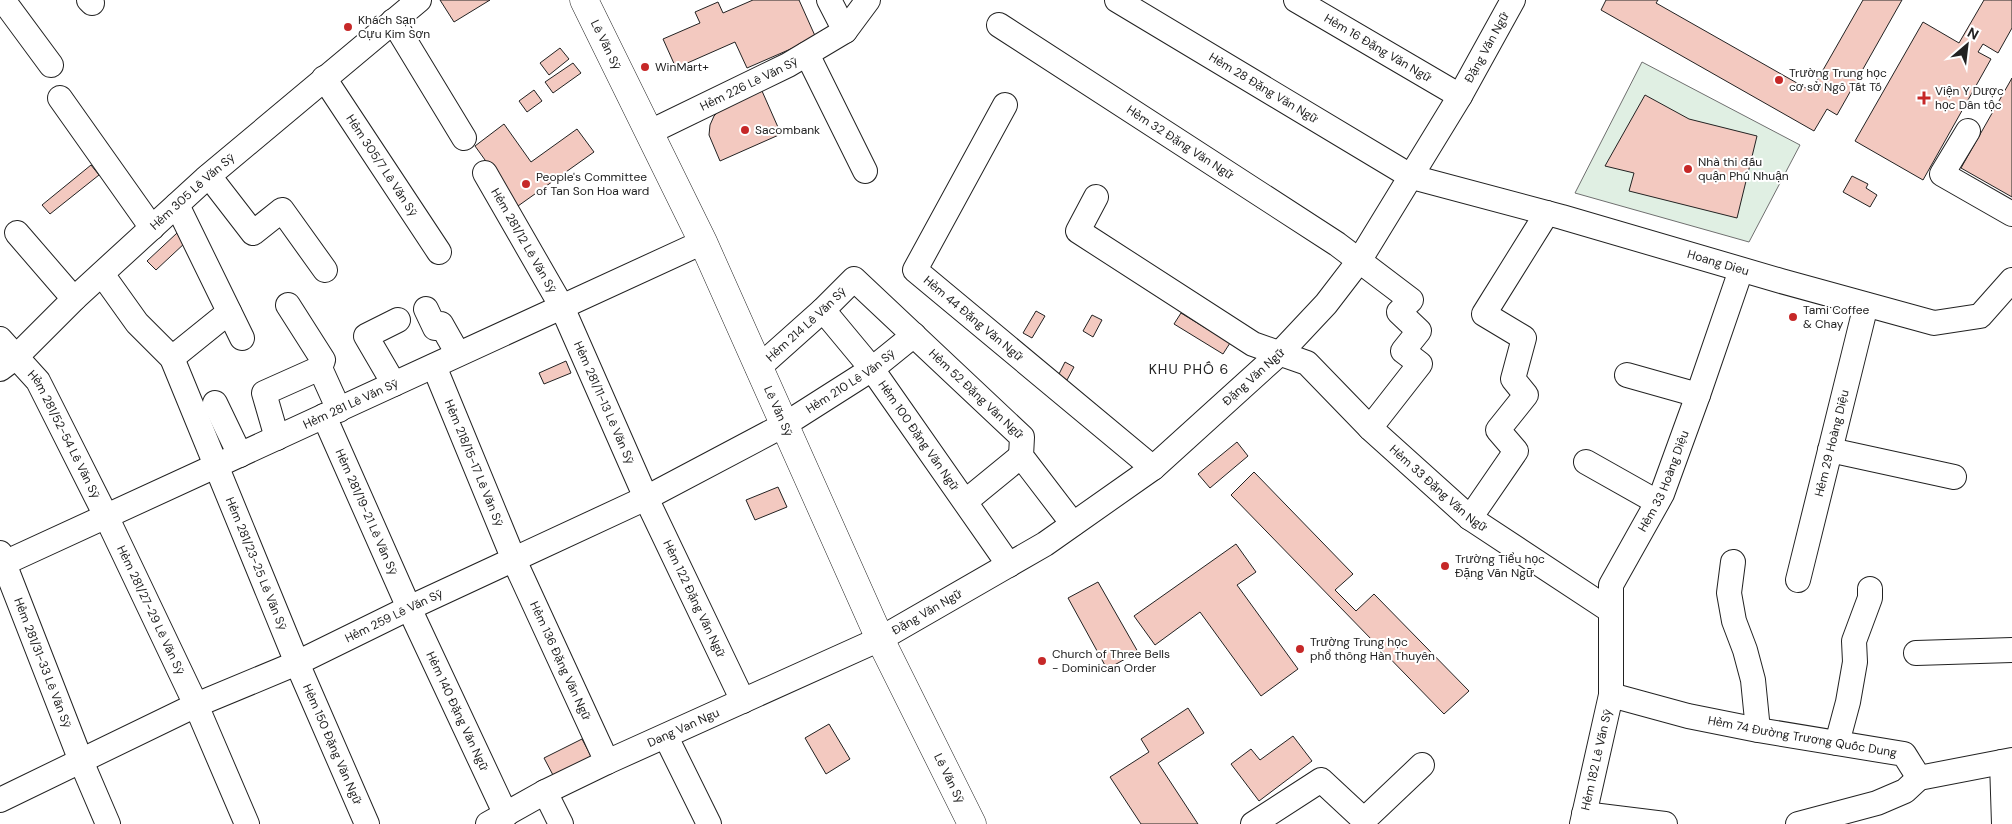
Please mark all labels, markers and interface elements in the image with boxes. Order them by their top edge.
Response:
street label: Đặng Văn Ngữ [1461,9,1513,86]
street label: Hẻm 16 Đặng Văn Ngữ [1321,10,1435,86]
place label: Khách Sạn Cựu Kim Sơn [358,12,430,42]
street label: Lê Văn Sỹ [587,17,625,73]
north arrow [1942,20,1992,70]
marker: Khách Sạn Cựu Kim Sơn [342,21,354,33]
text: N [1964,23,1982,44]
street label: Hẻm 28 Đặng Văn Ngữ [1206,49,1321,127]
street label: Hẻm 226 Lê Văn Sỹ [697,53,801,115]
place label: WinMart+ [655,59,709,75]
marker: WinMart+ [639,61,651,73]
place label: Trường Trung học cơ sở Ngô Tất Tố [1789,65,1887,95]
marker: Trường Trung học cơ sở Ngô Tất Tố [1773,74,1785,86]
place label: Viện Y Dược học Dân tộc [1935,83,2004,113]
marker: Viện Y Dược học Dân tộc [1917,91,1931,105]
street label: Hẻm 32 Đặng Văn Ngữ [1123,102,1237,183]
street label: Hẻm 305/7 Lê Văn Sỹ [342,111,422,220]
place label: Sacombank [755,122,820,138]
marker: Sacombank [739,124,751,136]
street label: Hẻm 305 Lê Văn Sỹ [147,149,238,233]
place label: Nhà thi đấu quận Phú Nhuận [1698,154,1789,184]
marker: Nhà thi đấu quận Phú Nhuận [1682,163,1694,175]
place label: People's Committee of Tan Son Hoa ward [536,169,649,199]
marker: People's Committee of Tan Son Hoa ward [520,178,532,190]
street label: Hẻm 281/12 Lê Văn Sỹ [487,185,561,296]
street label: Hoang Dieu [1685,246,1751,279]
street label: Hẻm 44 Đặng Văn Ngữ [920,272,1027,365]
street label: Hẻm 214 Lê Văn Sỹ [762,283,850,365]
place label: Tami Coffee & Chay [1803,302,1870,332]
marker: Tami Coffee & Chay [1787,311,1799,323]
street label: Hẻm 281/11-13 Lê Văn Sỹ [570,339,638,467]
street label: Hẻm 210 Lê Văn Sỹ [803,345,899,417]
street label: Hẻm 52 Đặng Văn Ngữ [925,345,1027,443]
street label: Đặng Văn Ngữ [1219,345,1289,409]
district label: KHU PHỐ 6 [1149,360,1229,378]
street label: Hẻm 281/52-54 Lê Văn Sỹ [24,367,104,502]
street label: Hẻm 281 Lê Văn Sỹ [300,375,401,433]
street label: Hẻm 100 Đặng Văn Ngữ [874,377,963,494]
street label: Lê Văn Sỹ [760,383,797,439]
street label: Hẻm 29 Hoàng Diệu [1811,388,1853,498]
street label: Hẻm 218/15-17 Lê Văn Sỹ [441,397,507,529]
street label: Hẻm 33 Hoàng Diệu [1634,428,1693,535]
street label: Hẻm 33 Đặng Văn Ngữ [1386,441,1491,535]
street label: Hẻm 281/19-21 Lê Văn Sỹ [332,446,402,578]
street label: Hẻm 281/23-25 Lê Văn Sỹ [222,495,291,633]
street label: Hẻm 122 Đặng Văn Ngữ [659,537,729,660]
street label: Hẻm 281/27-29 Lê Văn Sỹ [113,543,189,678]
place label: Trường Tiểu học Đặng Văn Ngữ [1455,551,1545,581]
marker: Trường Tiểu học Đặng Văn Ngữ [1439,560,1451,572]
street label: Hẻm 259 Lê Văn Sỹ [342,585,446,646]
street label: Đặng Văn Ngữ [889,585,965,639]
street label: Hẻm 281/31-33 Lê Văn Sỹ [10,595,76,731]
street label: Hẻm 136 Đặng Văn Ngữ [526,599,595,723]
place label: Trường Trung học phổ thông Hàn Thuyên [1310,634,1435,664]
marker: Trường Trung học phổ thông Hàn Thuyên [1294,643,1306,655]
place label: Church of Three Bells - Dominican Order [1052,646,1170,676]
street label: Hẻm 140 Đặng Văn Ngữ [422,649,492,774]
marker: Church of Three Bells - Dominican Order [1036,655,1048,667]
street label: Hẻm 150 Đặng Văn Ngữ [299,681,366,807]
street label: Dang Van Ngu [645,704,722,751]
street label: Hẻm 182 Lê Văn Sỹ [1577,707,1616,812]
street label: Hẻm 74 Đường Trương Quốc Dung [1706,712,1898,761]
street label: Lê Văn Sỹ [930,751,969,806]

